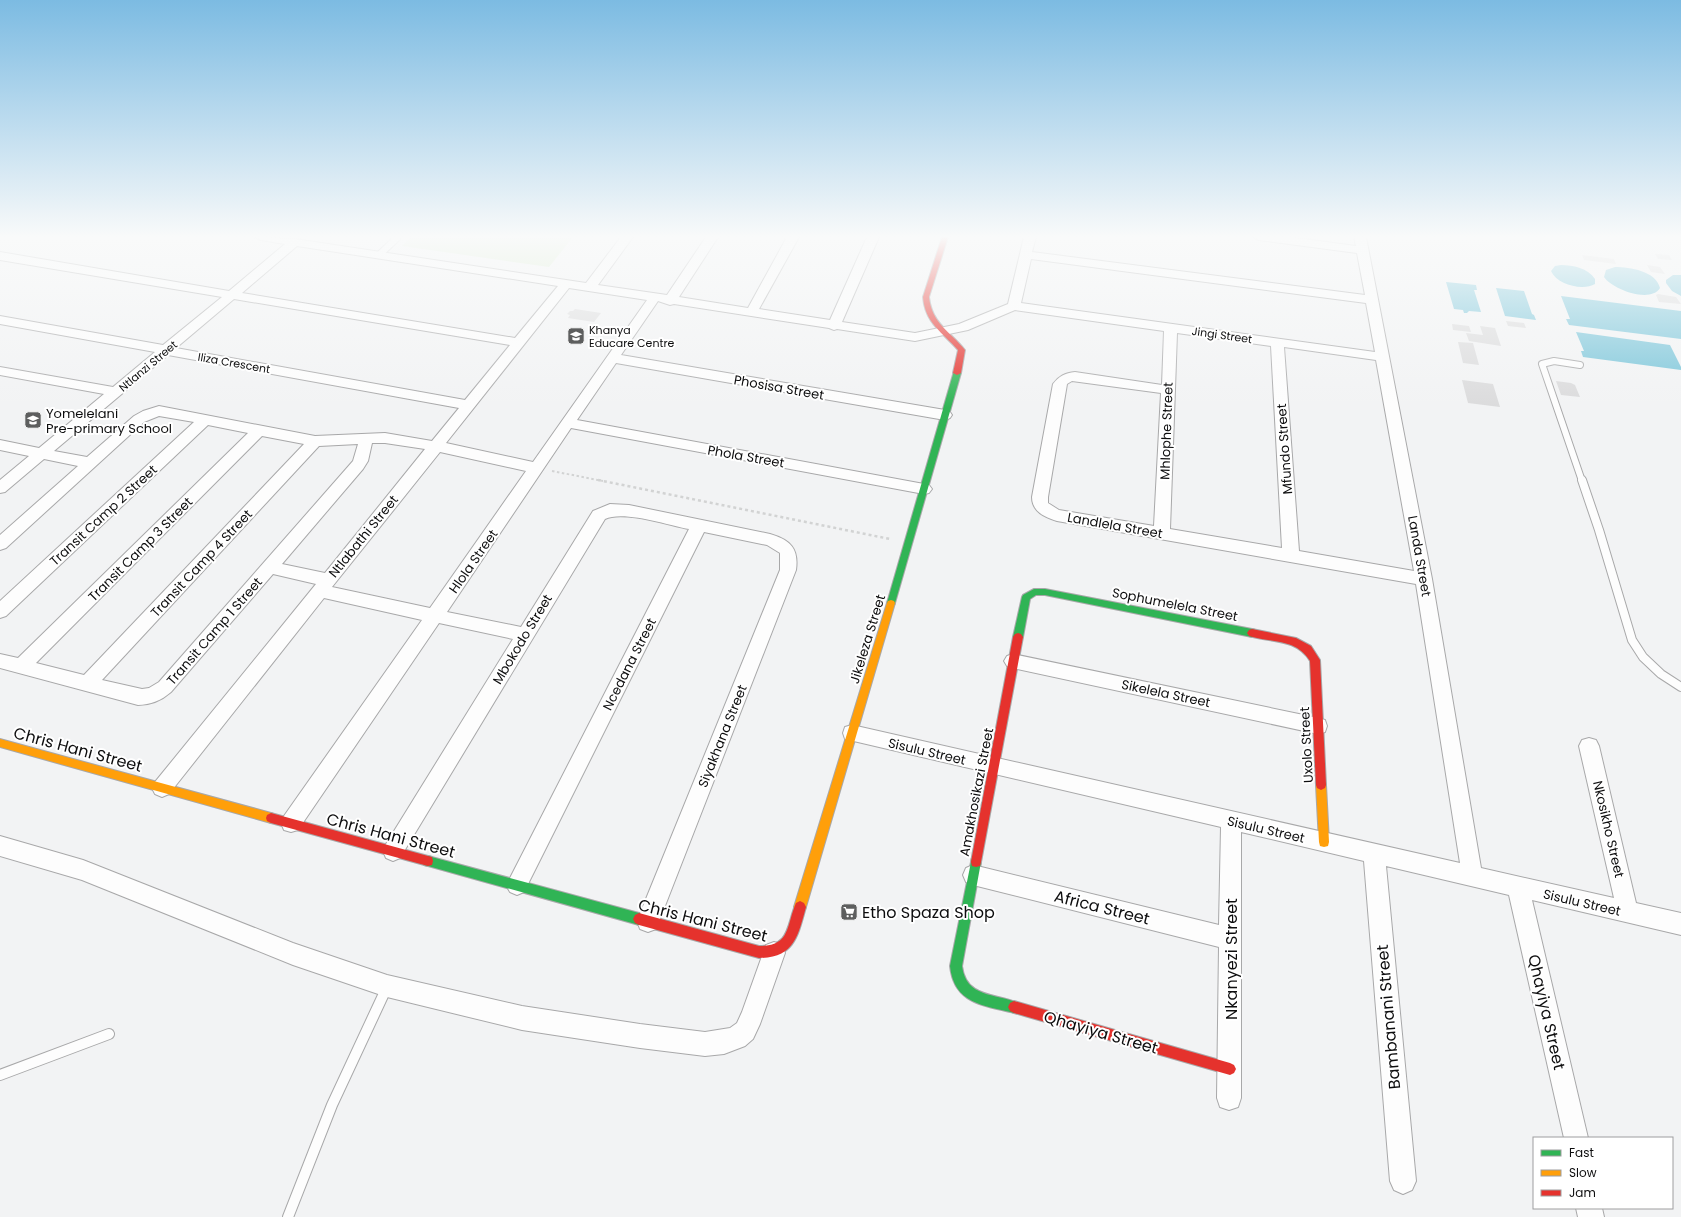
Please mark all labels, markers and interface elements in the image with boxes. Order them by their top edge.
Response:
place label: Khanya Educare Centre [589,322,675,351]
street label: Jingi Street [1191,323,1253,347]
school or university icon: Khanya Educare Centre [566,326,586,346]
street label: Ntlanzi Street [115,337,181,395]
street label: Iliza Crescent [197,349,271,377]
street label: Phosisa Street [732,370,826,405]
street label: Mhlophe Street [1155,382,1178,480]
street label: Mfundo Street [1272,403,1297,495]
place label: Yomelelani Pre-primary School [46,404,172,438]
school or university icon: Yomelelani Pre-primary School [23,410,43,430]
street label: Phola Street [706,440,786,473]
street label: Transit Camp 2 Street [45,460,161,570]
street label: Ntlabathi Street [324,491,403,582]
street label: Transit Camp 3 Street [84,493,197,606]
street label: Transit Camp 4 Street [146,505,257,622]
street label: Landlela Street [1066,508,1164,543]
street label: Landa Street [1403,514,1436,598]
street label: Hlola Street [444,525,503,597]
street label: Transit Camp 1 Street [162,573,267,689]
street label: Sophumelela Street [1110,583,1240,626]
street label: Mbokodo Street [488,590,557,688]
street label: Jikeleza Street [845,592,890,686]
street label: Ncedana Street [598,615,661,714]
street label: Sikelela Street [1120,675,1212,712]
street label: Siyakhana Street [693,682,752,790]
street label: Uxolo Street [1295,706,1318,784]
street label: Chris Hani Street [11,721,145,778]
street label: Amakhosikazi Street [955,726,998,858]
street label: Sisulu Street [886,733,968,770]
street label: Nkosikho Street [1588,779,1629,880]
street label: Chris Hani Street [324,807,458,864]
street label: Sisulu Street [1225,811,1307,848]
street label: Sisulu Street [1541,884,1623,921]
street label: Africa Street [1052,885,1152,930]
street label: Chris Hani Street [636,893,770,948]
street label: Nkanyezi Street [1220,898,1243,1020]
place label: Etho Spaza Shop [862,901,995,924]
supermarket icon: Etho Spaza Shop [839,902,859,922]
street label: Bambanani Street [1371,944,1406,1090]
street label: Qhayiya Street [1522,952,1571,1072]
street label: Qhayiya Street [1041,1005,1161,1060]
legend [1533,1137,1673,1209]
text: Fast [1569,1144,1594,1161]
text: Slow [1569,1164,1597,1181]
text: Jam [1569,1184,1596,1201]

